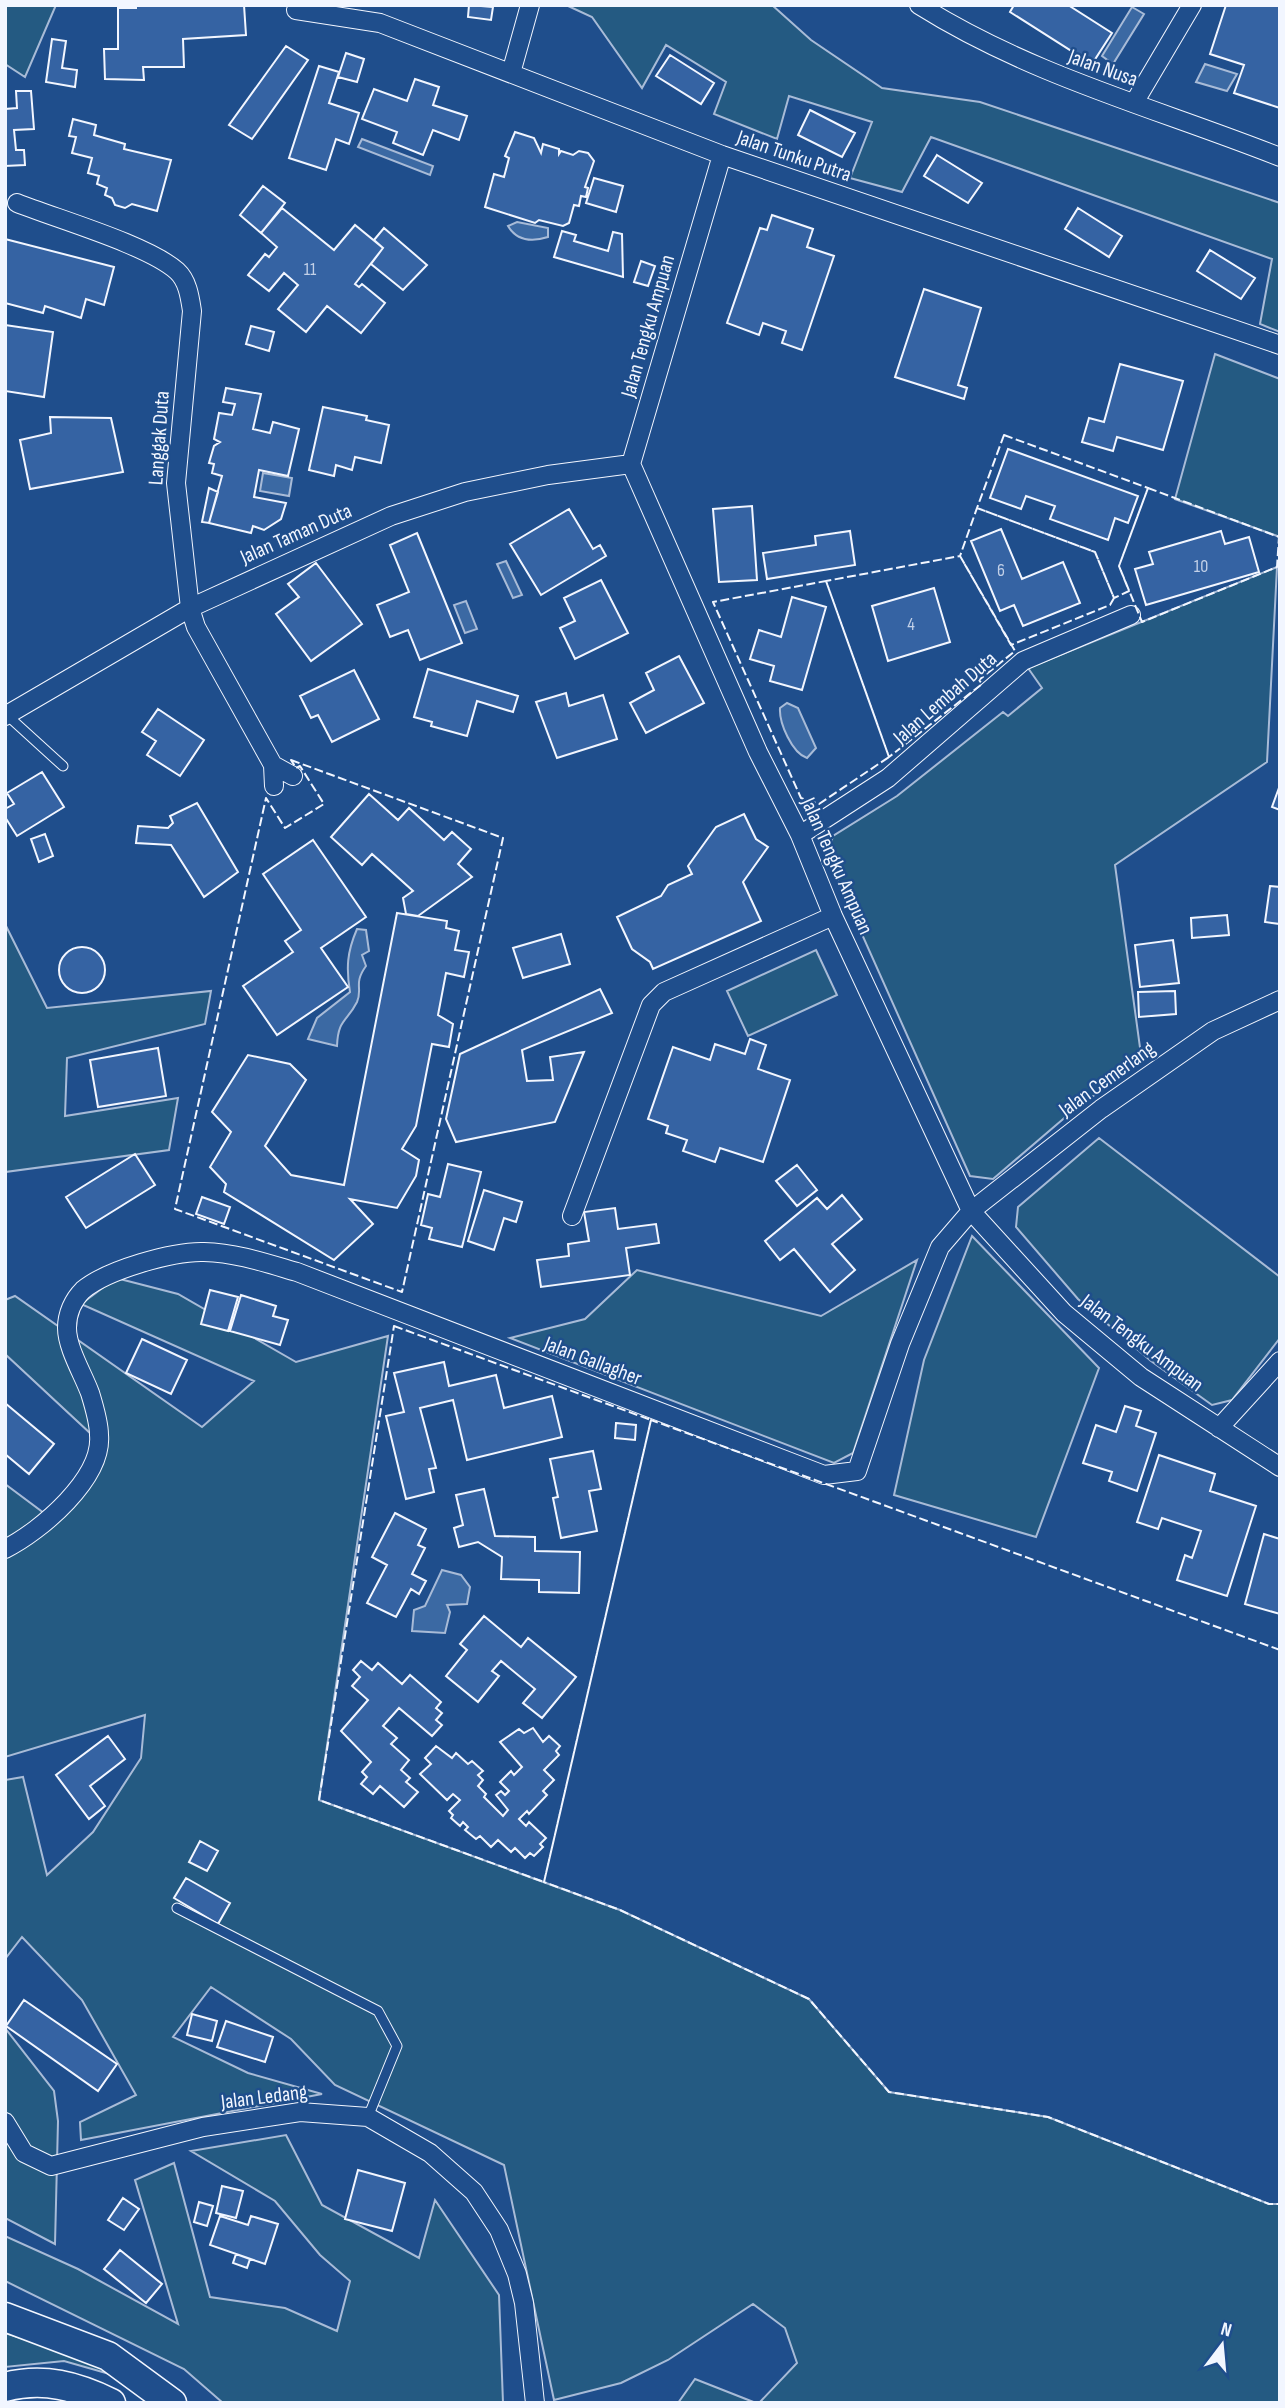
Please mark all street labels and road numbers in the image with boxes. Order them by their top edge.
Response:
street label: Jalan Nusa [1064,44,1141,92]
street label: Jalan Tunku Putra [733,124,855,187]
street label: Jalan Tengku Ampuan [615,252,680,401]
street label: Langgak Duta [143,390,175,486]
street label: Jalan Taman Duta [235,498,356,570]
street label: Jalan Lembah Duta [887,646,1002,750]
street label: Jalan Tengku Ampuan [795,793,878,938]
street label: Jalan Cemerlang [1053,1036,1160,1123]
street label: Jalan Tengku Ampuan [1075,1288,1208,1397]
street label: Jalan Gallagher [540,1331,646,1391]
street label: Jalan Ledang [218,2079,309,2115]

